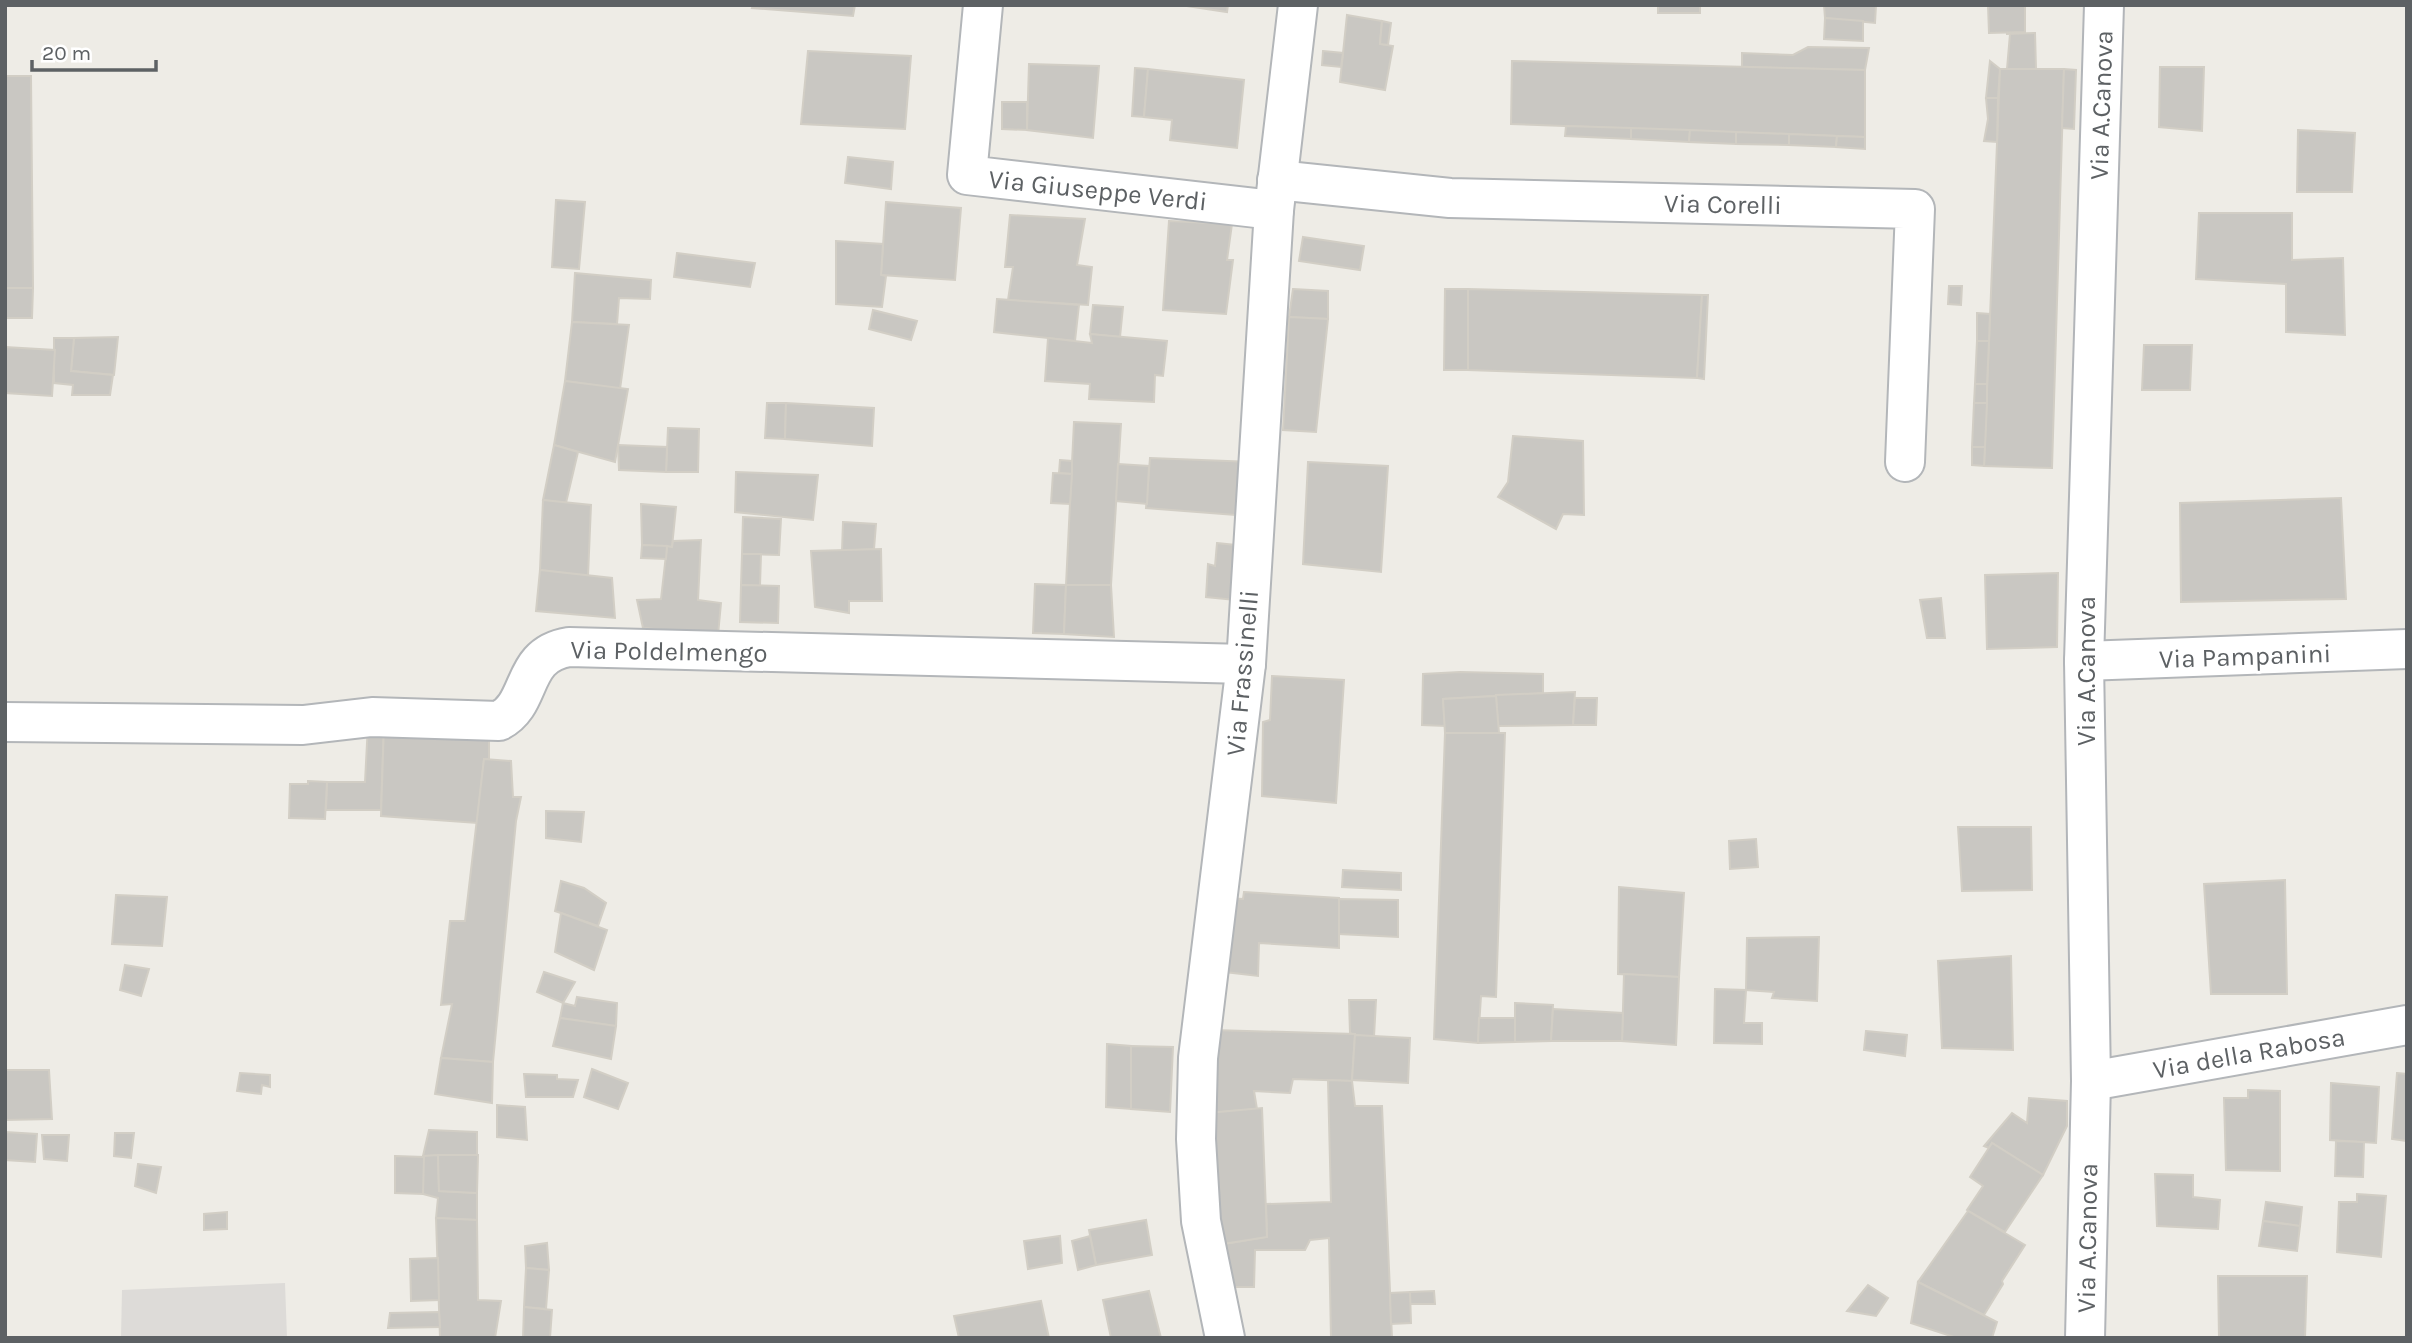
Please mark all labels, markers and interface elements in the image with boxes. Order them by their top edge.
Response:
scale bar [32,28,156,72]
street label: Via A.Canova [2083,30,2120,180]
text: 20 m [42,41,91,65]
street label: Via Giuseppe Verdi [987,164,1209,217]
street label: Via Corelli [1664,188,1782,221]
street label: Via Frassinelli [1220,589,1265,757]
street label: Via A.Canova [2071,596,2102,746]
street label: Via Poldelmengo [570,634,768,669]
street label: Via Pampanini [2158,638,2332,675]
street label: Via della Rabosa [2151,1021,2348,1086]
street label: Via A.Canova [2071,1163,2104,1313]

